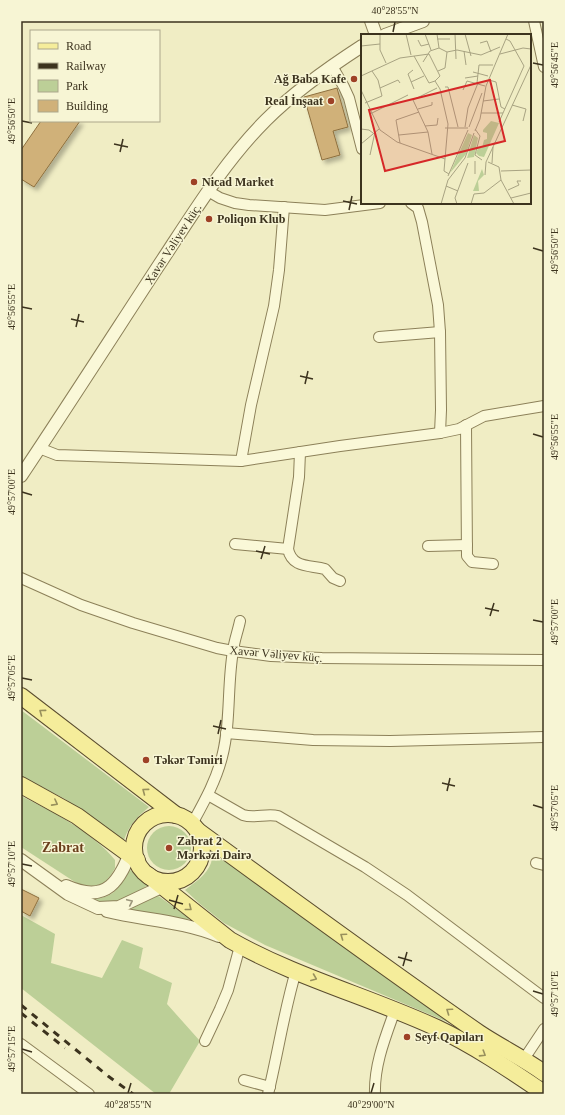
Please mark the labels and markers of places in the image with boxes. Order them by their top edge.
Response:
place label: Ağ Baba Kafe [274,72,347,86]
marker: Ağ Baba Kafe [349,74,359,84]
place label: Real İnşaat [265,94,323,108]
marker: Real İnşaat [326,96,336,106]
place label: Nicad Market [202,175,274,189]
marker: Nicad Market [189,177,199,187]
place label: Poliqon Klub [217,212,286,226]
marker: Poliqon Klub [204,214,214,224]
place label: Təkər Təmiri [154,753,223,767]
marker: Təkər Təmiri [141,755,151,765]
place label: Zabrat 2 Mərkəzi Dairə [177,834,251,862]
marker: Zabrat 2 Mərkəzi Dairə [164,843,174,853]
place label: Seyf Qapıları [415,1030,484,1044]
marker: Seyf Qapıları [402,1032,412,1042]

